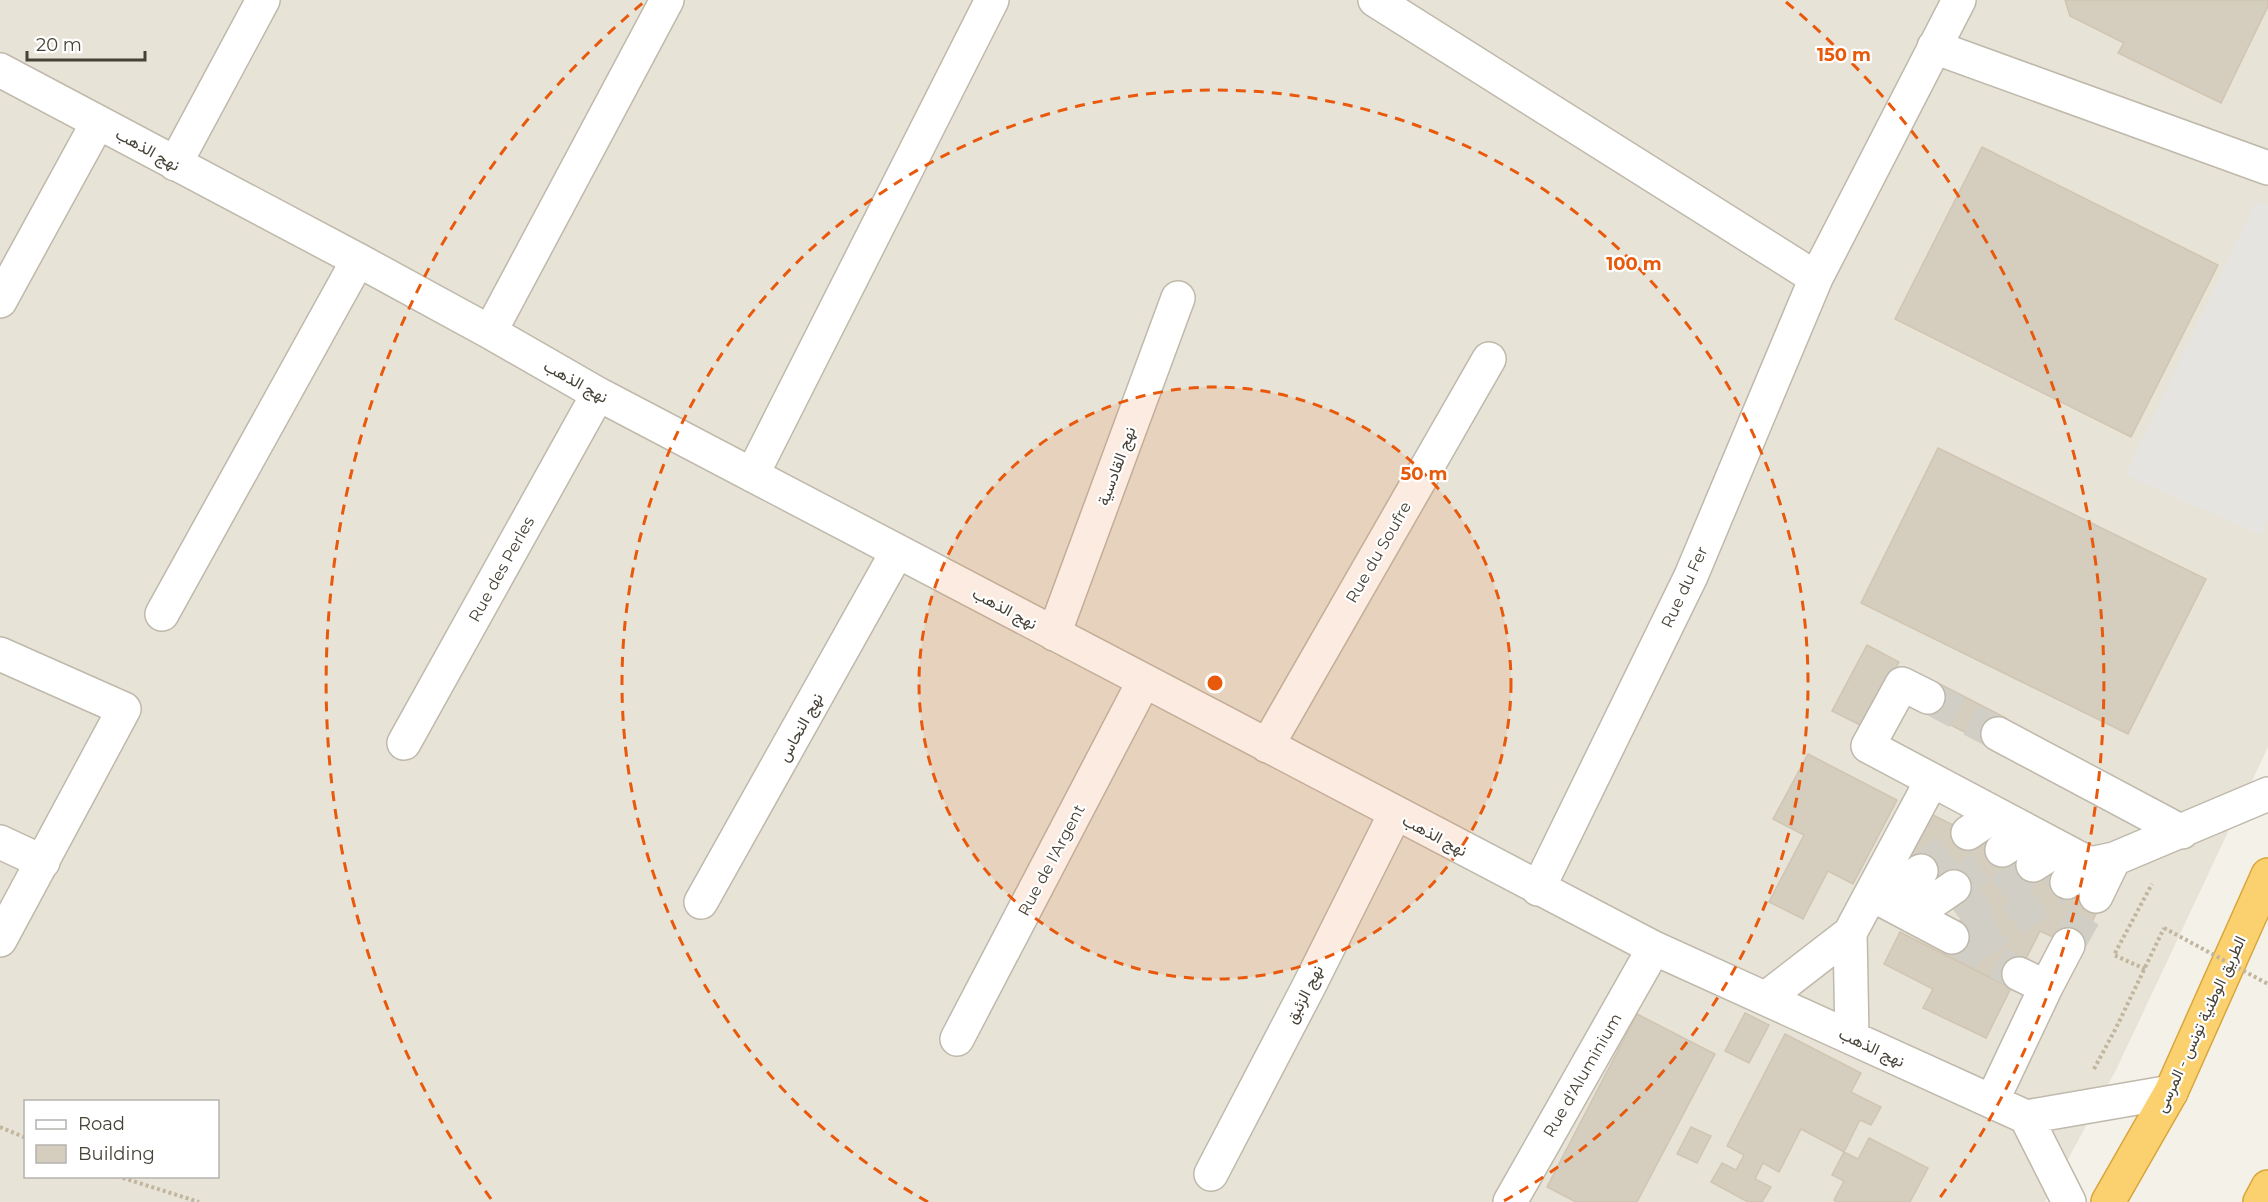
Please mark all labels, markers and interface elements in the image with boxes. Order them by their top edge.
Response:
scale bar [27,24,146,62]
text: 20 m [36,34,82,56]
text: 150 m [1817,44,1871,66]
street label: نهج الذهب [111,124,183,177]
text: 100 m [1606,253,1662,275]
street label: نهج الذهب [539,356,611,409]
street label: نهج القادسية [1093,424,1141,509]
text: 50 m [1401,463,1447,485]
street label: Rue du Soufre [1342,498,1415,606]
street label: Rue des Perles [465,513,538,625]
street label: Rue du Fer [1657,543,1712,631]
street label: نهج الذهب [968,583,1040,635]
centre of rings [1205,673,1225,693]
street label: نهج النحاس [774,690,829,766]
street label: Rue de l'Argent [1014,801,1089,919]
street label: نهج الذهب [1398,810,1470,862]
street label: الطريق الوطنية تونس - المرسى [2151,933,2251,1116]
street label: نهج الزئبق [1282,962,1329,1027]
street label: Rue d'Aluminium [1539,1010,1626,1141]
street label: نهج الذهب [1835,1024,1908,1073]
legend [24,1100,219,1178]
text: Road [78,1113,125,1135]
text: Building [78,1143,155,1165]

